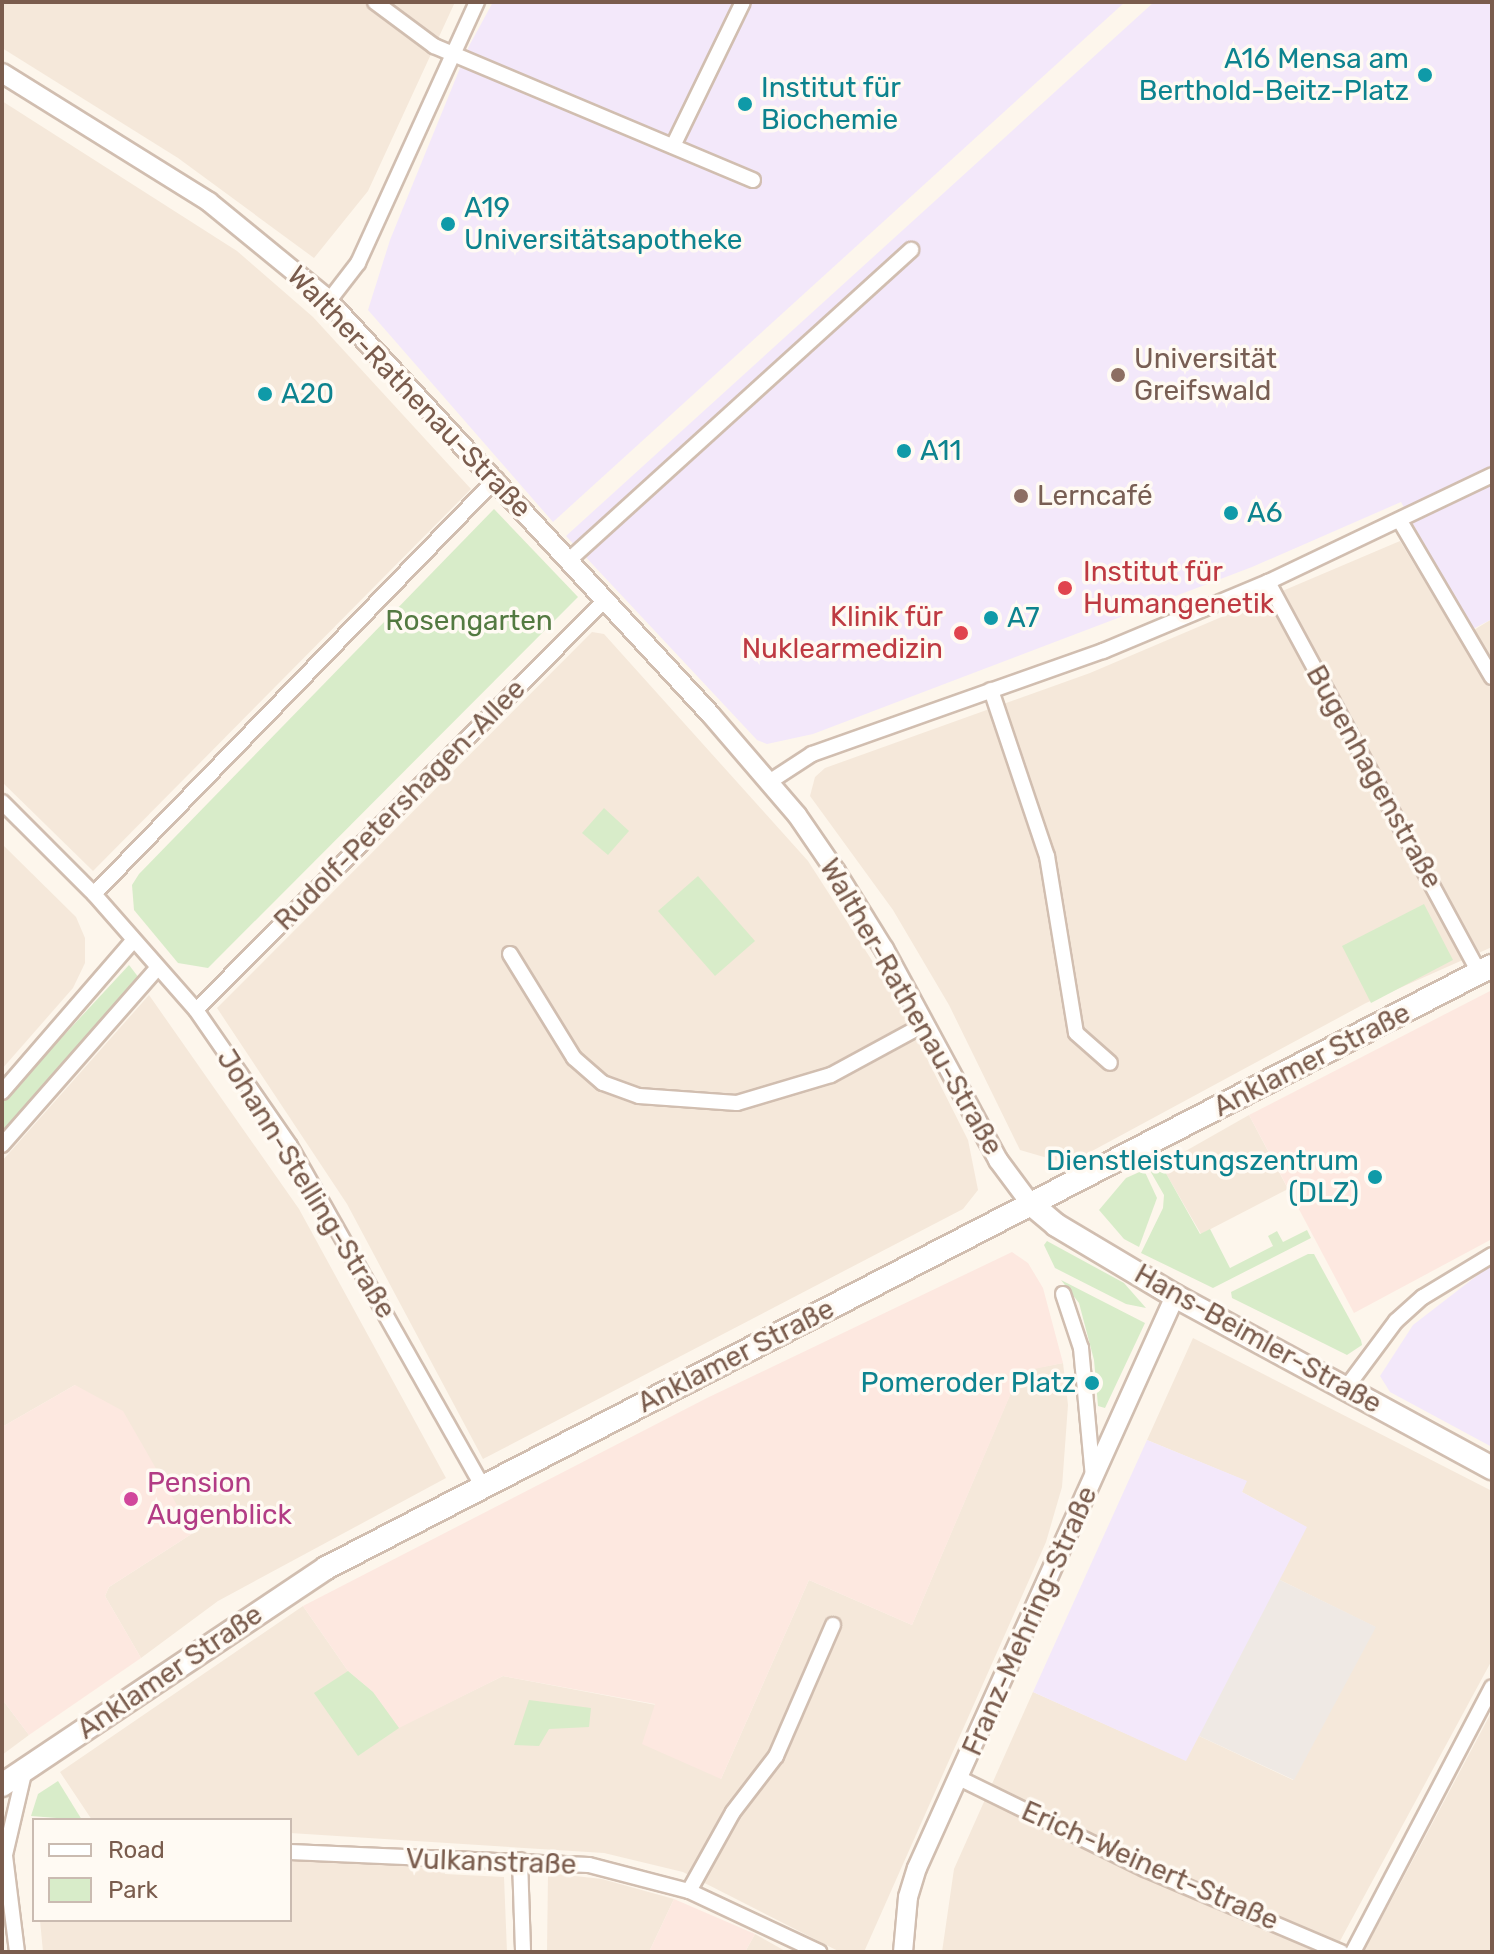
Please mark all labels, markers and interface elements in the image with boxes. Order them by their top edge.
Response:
place label: A16 Mensa am Berthold-Beitz-Platz [1139,42,1409,108]
marker: A16 Mensa am Berthold-Beitz-Platz [1416,66,1434,84]
place label: Institut für Biochemie [761,71,901,137]
marker: Institut für Biochemie [736,95,754,113]
place label: A19 Universitätsapotheke [464,191,742,257]
marker: A19 Universitätsapotheke [439,215,457,233]
street label: Walther-Rathenau-Straße [280,259,538,525]
place label: Universität Greifswald [1134,342,1277,408]
marker: Universität Greifswald [1109,366,1127,384]
place label: A20 [281,377,334,411]
marker: A20 [256,385,274,403]
place label: A11 [920,434,962,468]
marker: A11 [895,442,913,460]
place label: Lerncafé [1037,479,1153,513]
marker: Lerncafé [1012,487,1030,505]
place label: A6 [1247,496,1283,530]
marker: A6 [1222,504,1240,522]
place label: Institut für Humangenetik [1083,555,1274,621]
marker: Institut für Humangenetik [1054,577,1076,599]
place label: Klinik für Nuklearmedizin [742,600,943,666]
place label: A7 [1007,601,1040,635]
park label: Rosengarten [385,604,553,638]
marker: A7 [982,609,1000,627]
marker: Klinik für Nuklearmedizin [950,622,972,644]
street label: Bugenhagenstraße [1299,660,1449,894]
street label: Rudolf-Petershagen-Allee [267,672,533,938]
street label: Walther-Rathenau-Straße [812,853,1010,1161]
street label: Anklamer Straße [1208,996,1416,1124]
street label: Johann-Stelling-Straße [209,1043,403,1325]
place label: Dienstleistungszentrum (DLZ) [1046,1144,1359,1210]
marker: Dienstleistungszentrum (DLZ) [1366,1168,1384,1186]
street label: Hans-Beimler-Straße [1129,1257,1387,1421]
street label: Anklamer Straße [632,1292,840,1420]
place label: Pomeroder Platz [860,1366,1076,1400]
marker: Pomeroder Platz [1083,1374,1101,1392]
place label: Pension Augenblick [147,1466,292,1532]
street label: Franz-Mehring-Straße [955,1481,1105,1761]
marker: Pension Augenblick [122,1490,140,1508]
street label: Anklamer Straße [71,1597,269,1747]
street label: Erich-Weinert-Straße [1016,1794,1284,1938]
legend [32,1818,292,1922]
text: Road [108,1836,165,1864]
street label: Vulkanstraße [405,1842,577,1882]
text: Park [108,1876,158,1904]

